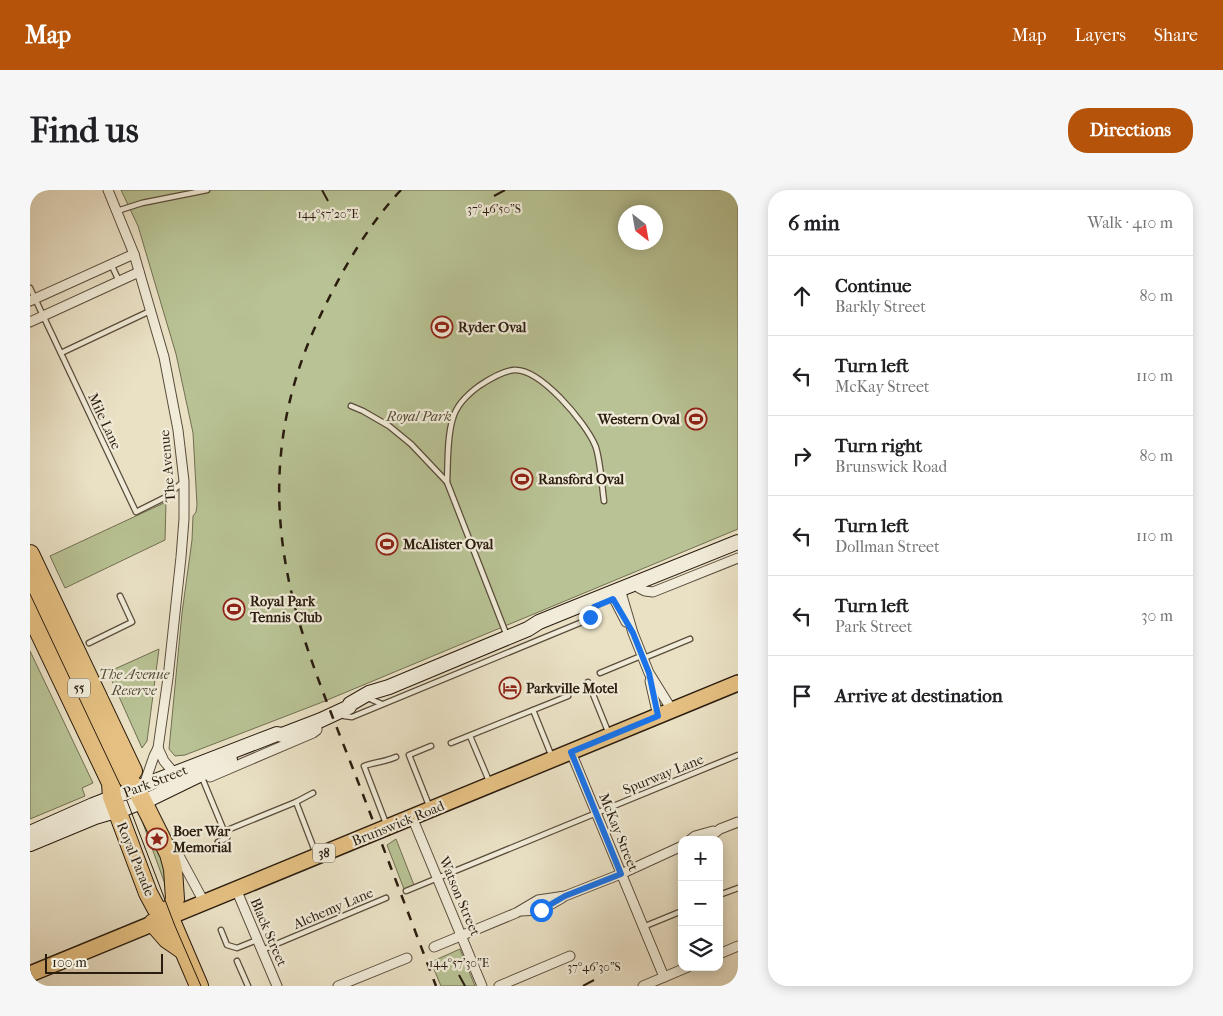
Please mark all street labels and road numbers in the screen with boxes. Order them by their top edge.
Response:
street label: Mile Lane [84,390,125,452]
street label: The Avenue [156,429,179,503]
road number: 55 [68,678,90,698]
street label: Spurway Lane [620,751,706,798]
street label: Park Street [120,761,190,802]
street label: McKay Street [595,791,642,874]
street label: Brunswick Road [349,797,447,850]
street label: Royal Parade [113,819,158,899]
road number: 38 [313,844,335,862]
street label: Watson Street [435,853,484,938]
street label: Alchemy Lane [290,884,376,933]
street label: Black Street [247,895,291,969]

